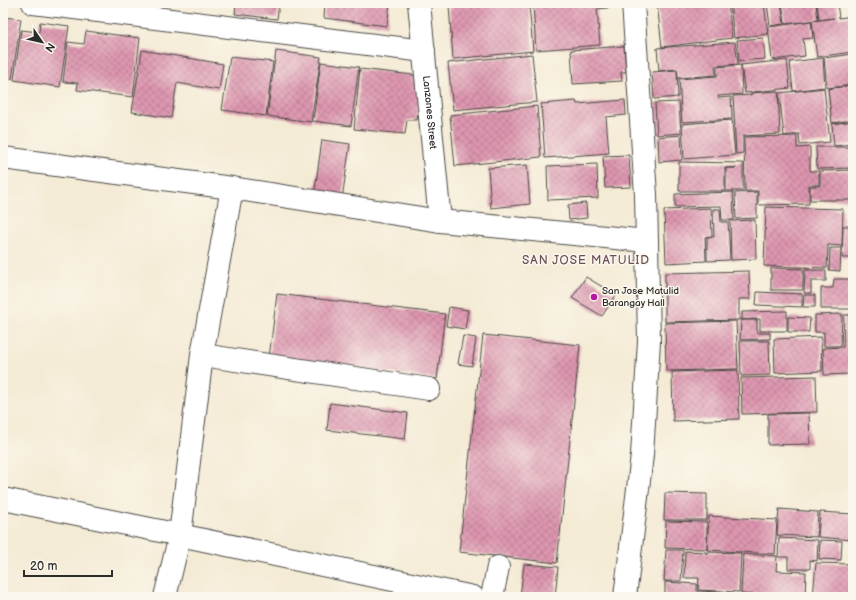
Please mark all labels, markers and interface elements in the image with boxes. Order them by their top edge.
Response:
north arrow [22,22,62,62]
text: N [42,40,58,54]
street label: Lanzones Street [420,75,439,150]
district label: SAN JOSE MATULID [522,253,650,268]
place label: San Jose Matulid Barangay Hall [602,285,679,309]
marker: San Jose Matulid Barangay Hall [589,292,599,302]
scale bar [24,552,112,578]
text: 20 m [30,559,57,574]

